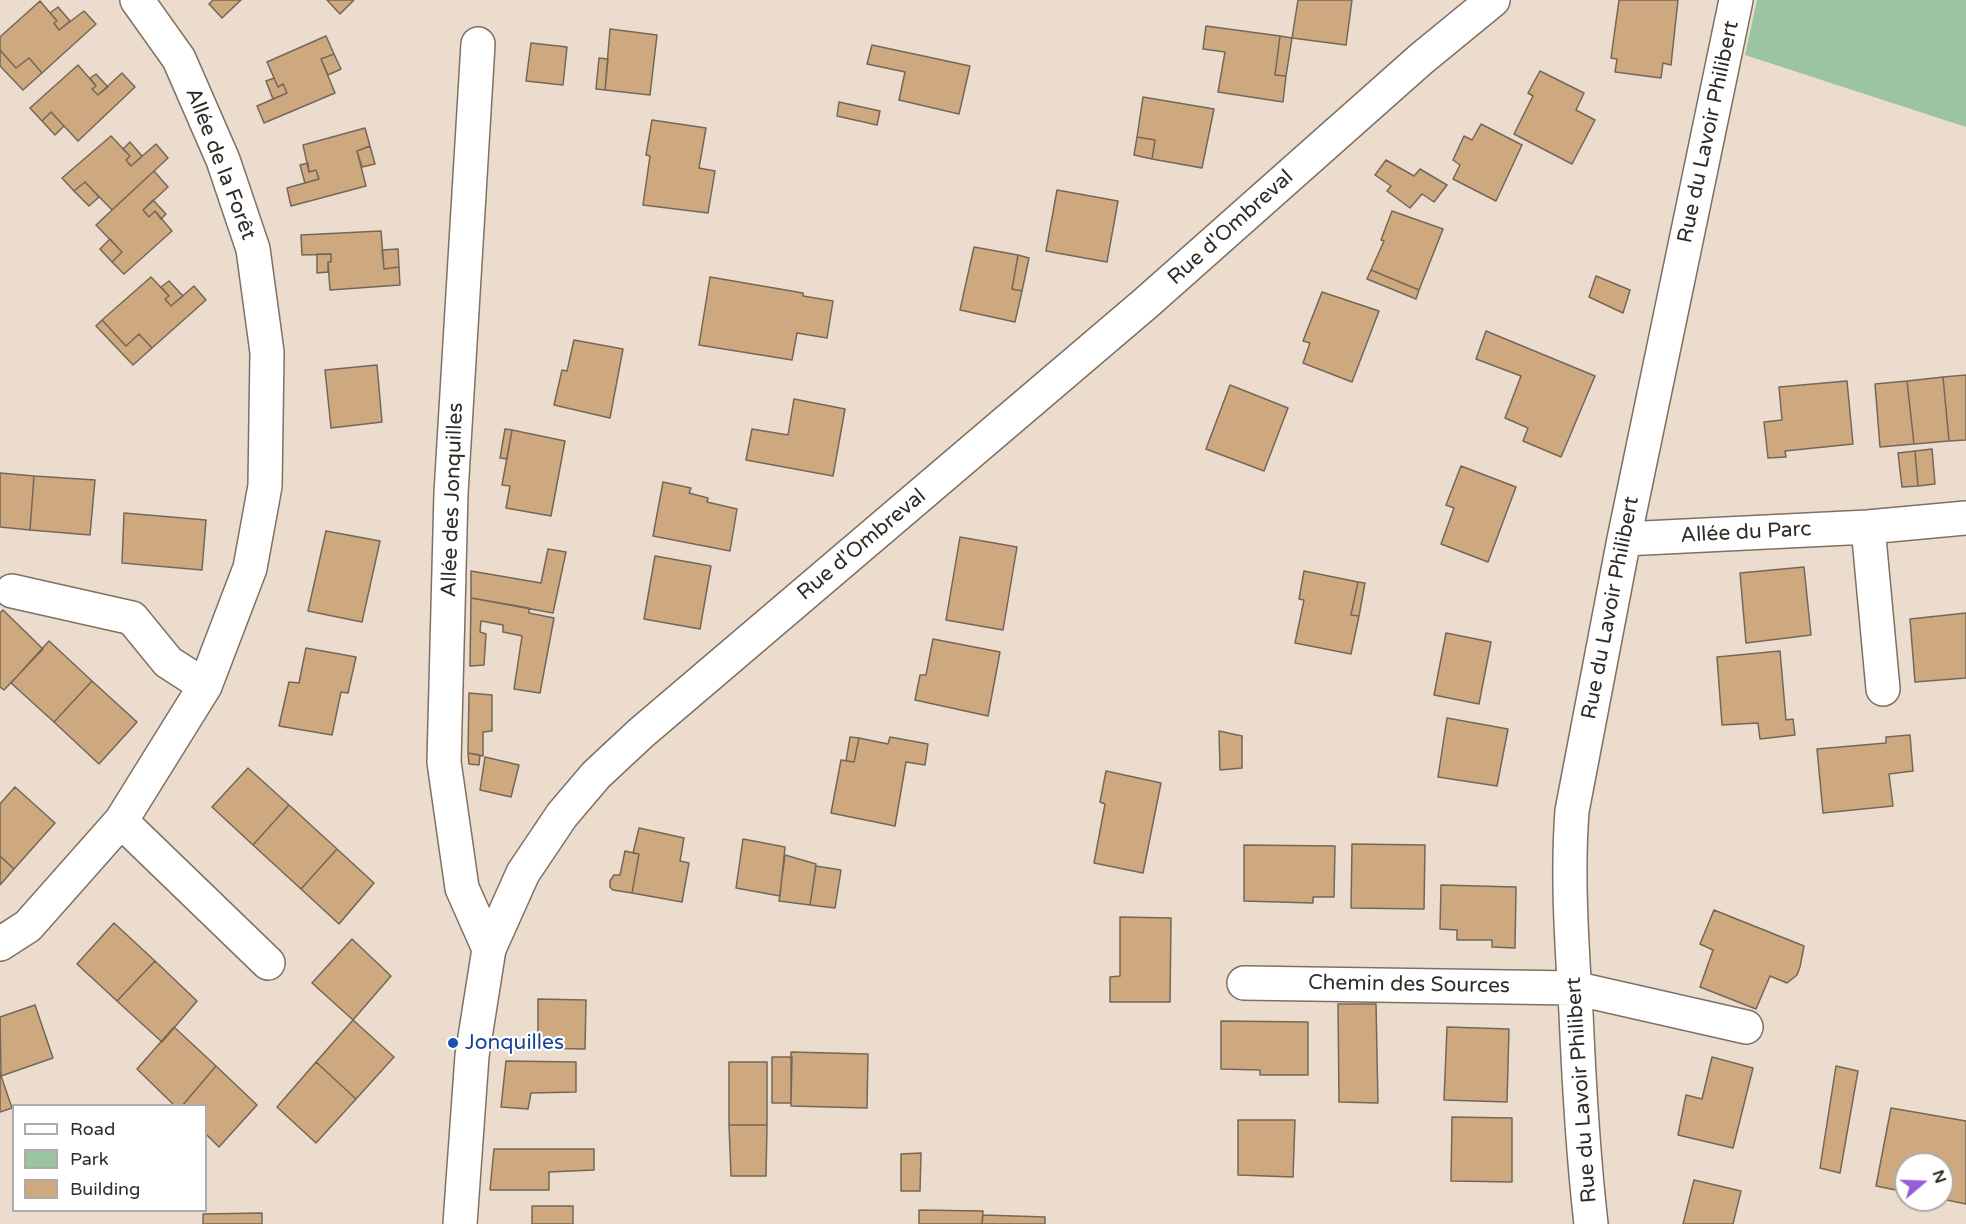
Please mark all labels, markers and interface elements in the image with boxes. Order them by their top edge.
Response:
street label: Rue du Lavoir Philibert [1673,19,1745,245]
street label: Allée de la Forêt [179,84,261,244]
street label: Rue d'Ombreval [1163,165,1299,291]
street label: Allée des Jonquilles [437,402,469,598]
street label: Rue d'Ombreval [793,484,931,606]
street label: Rue du Lavoir Philibert [1577,494,1645,722]
street label: Allée du Parc [1680,517,1812,549]
street label: Chemin des Sources [1308,971,1510,999]
street label: Rue du Lavoir Philibert [1562,976,1602,1204]
place label: Jonquilles [465,1030,564,1056]
marker: Jonquilles [446,1036,460,1050]
legend [12,1104,207,1212]
text: Road [70,1118,115,1140]
text: Park [70,1148,108,1170]
north arrow [1894,1152,1954,1212]
text: N [1928,1167,1951,1186]
text: Building [70,1178,140,1200]

